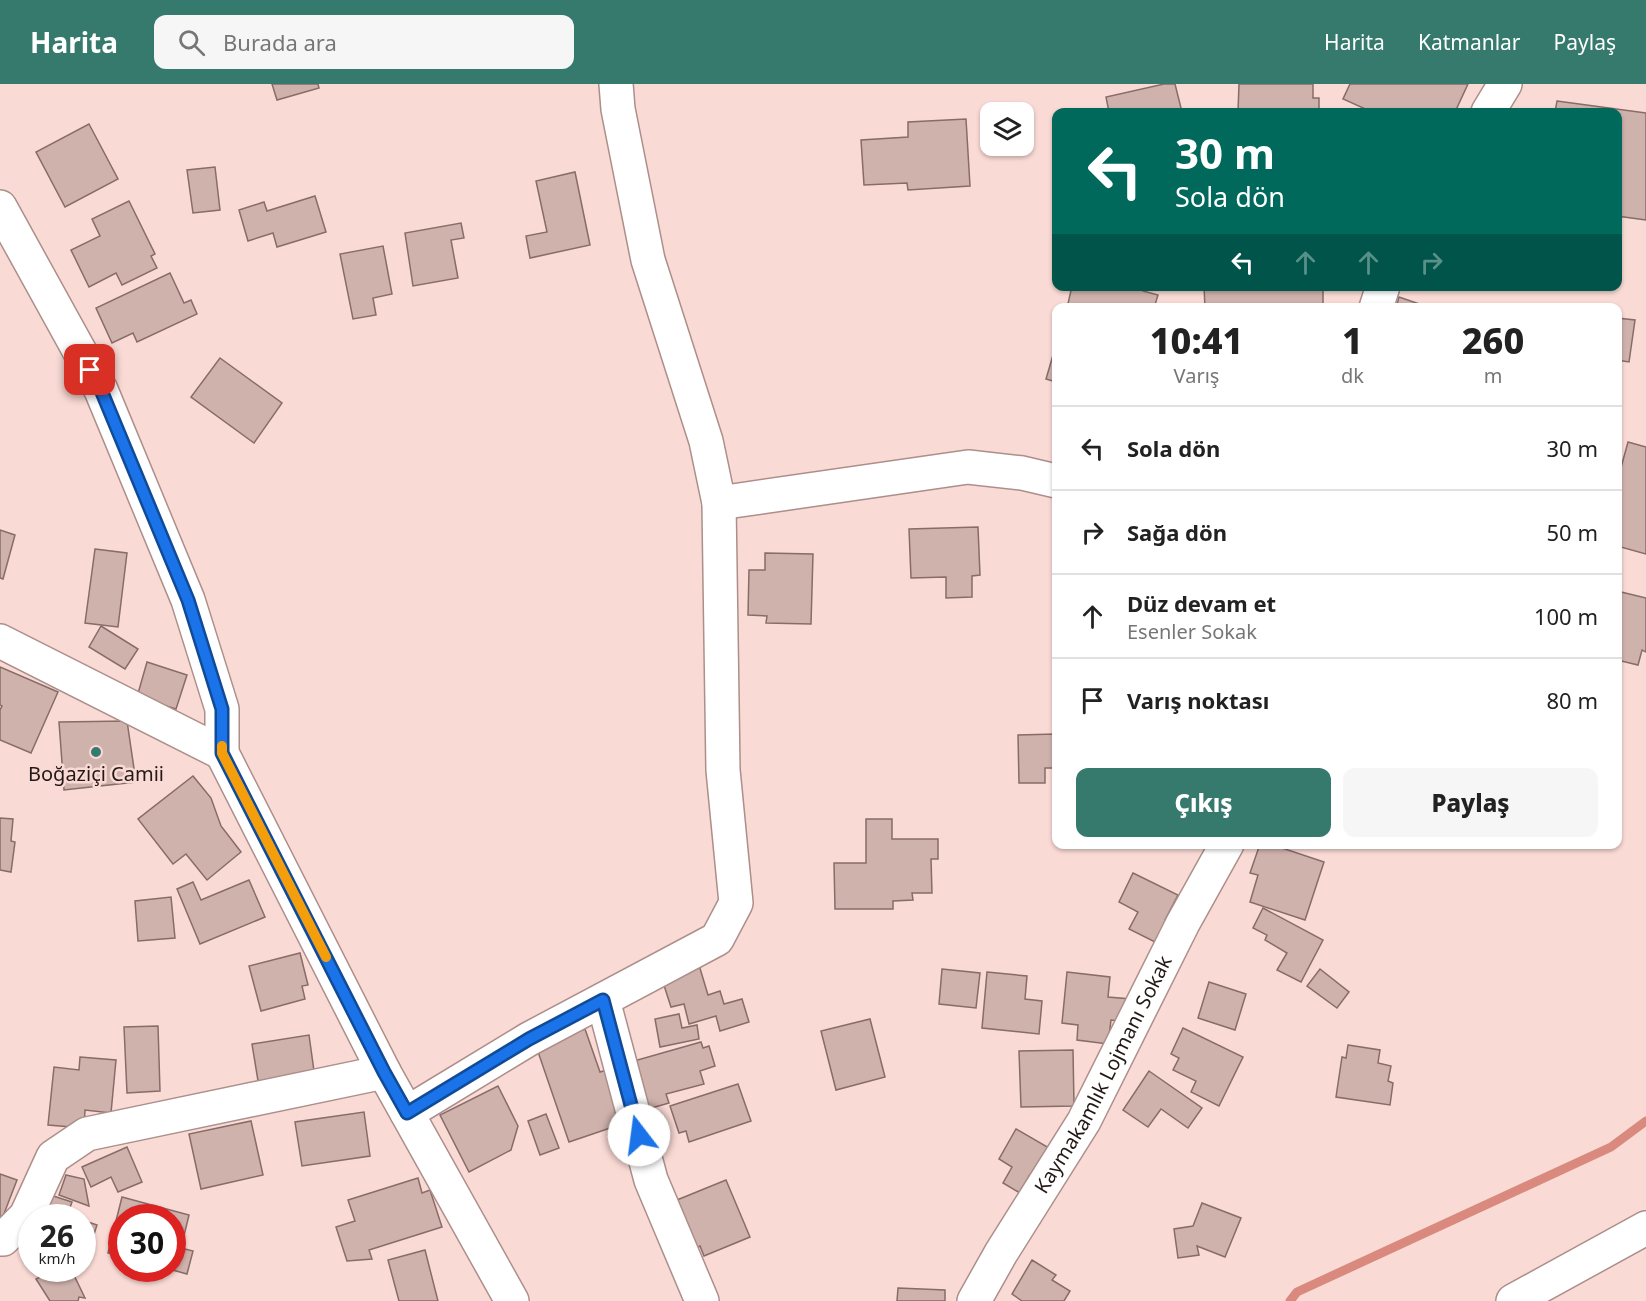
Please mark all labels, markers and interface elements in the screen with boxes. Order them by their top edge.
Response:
search box [154,15,574,69]
text: Harita [30,23,118,61]
icon: search [175,26,208,59]
text: Burada ara [223,27,337,57]
text: Harita [1324,28,1385,56]
text: Katmanlar [1418,28,1521,56]
text: Paylaş [1554,28,1616,56]
map controls [980,102,1034,156]
button: layers [980,102,1034,156]
text: 30 m [1175,124,1275,181]
icon: left [1076,132,1154,210]
text: Sola dön [1175,178,1285,215]
icon: left [1226,246,1259,279]
icon: ahead [1289,246,1322,279]
icon: ahead [1352,246,1385,279]
icon: right [1415,246,1448,279]
text: 10:41 [1150,316,1243,365]
text: 1 [1342,316,1363,365]
text: 260 [1462,316,1524,365]
pin [64,344,115,395]
icon: arrive [73,353,106,386]
text: Varış [1174,362,1219,389]
text: dk [1341,362,1364,389]
text: m [1484,362,1502,389]
icon: left [1076,432,1109,465]
text: Sola dön [1127,433,1220,463]
text: 30 m [1547,433,1598,463]
icon: right [1076,516,1109,549]
text: Sağa dön [1127,517,1227,547]
text: 50 m [1547,517,1598,547]
text: Düz devam et [1127,588,1276,618]
icon: ahead [1076,600,1109,633]
text: 100 m [1534,601,1598,631]
text: Esenler Sokak [1127,618,1257,645]
icon: arrive [1076,684,1109,717]
text: Varış noktası [1127,685,1269,715]
text: 80 m [1547,685,1598,715]
marker: Boğaziçi Camii [89,745,103,759]
place label: Boğaziçi Camii [28,760,164,787]
button: Çıkış [1076,768,1331,837]
button: Paylaş [1343,768,1598,837]
street label: Kaymakamlık Lojmanı Sokak [1028,950,1178,1199]
position arrow [607,1103,671,1167]
speed limit sign: 30 [108,1204,186,1282]
text: 26 [40,1215,74,1256]
text: km/h [39,1248,75,1268]

